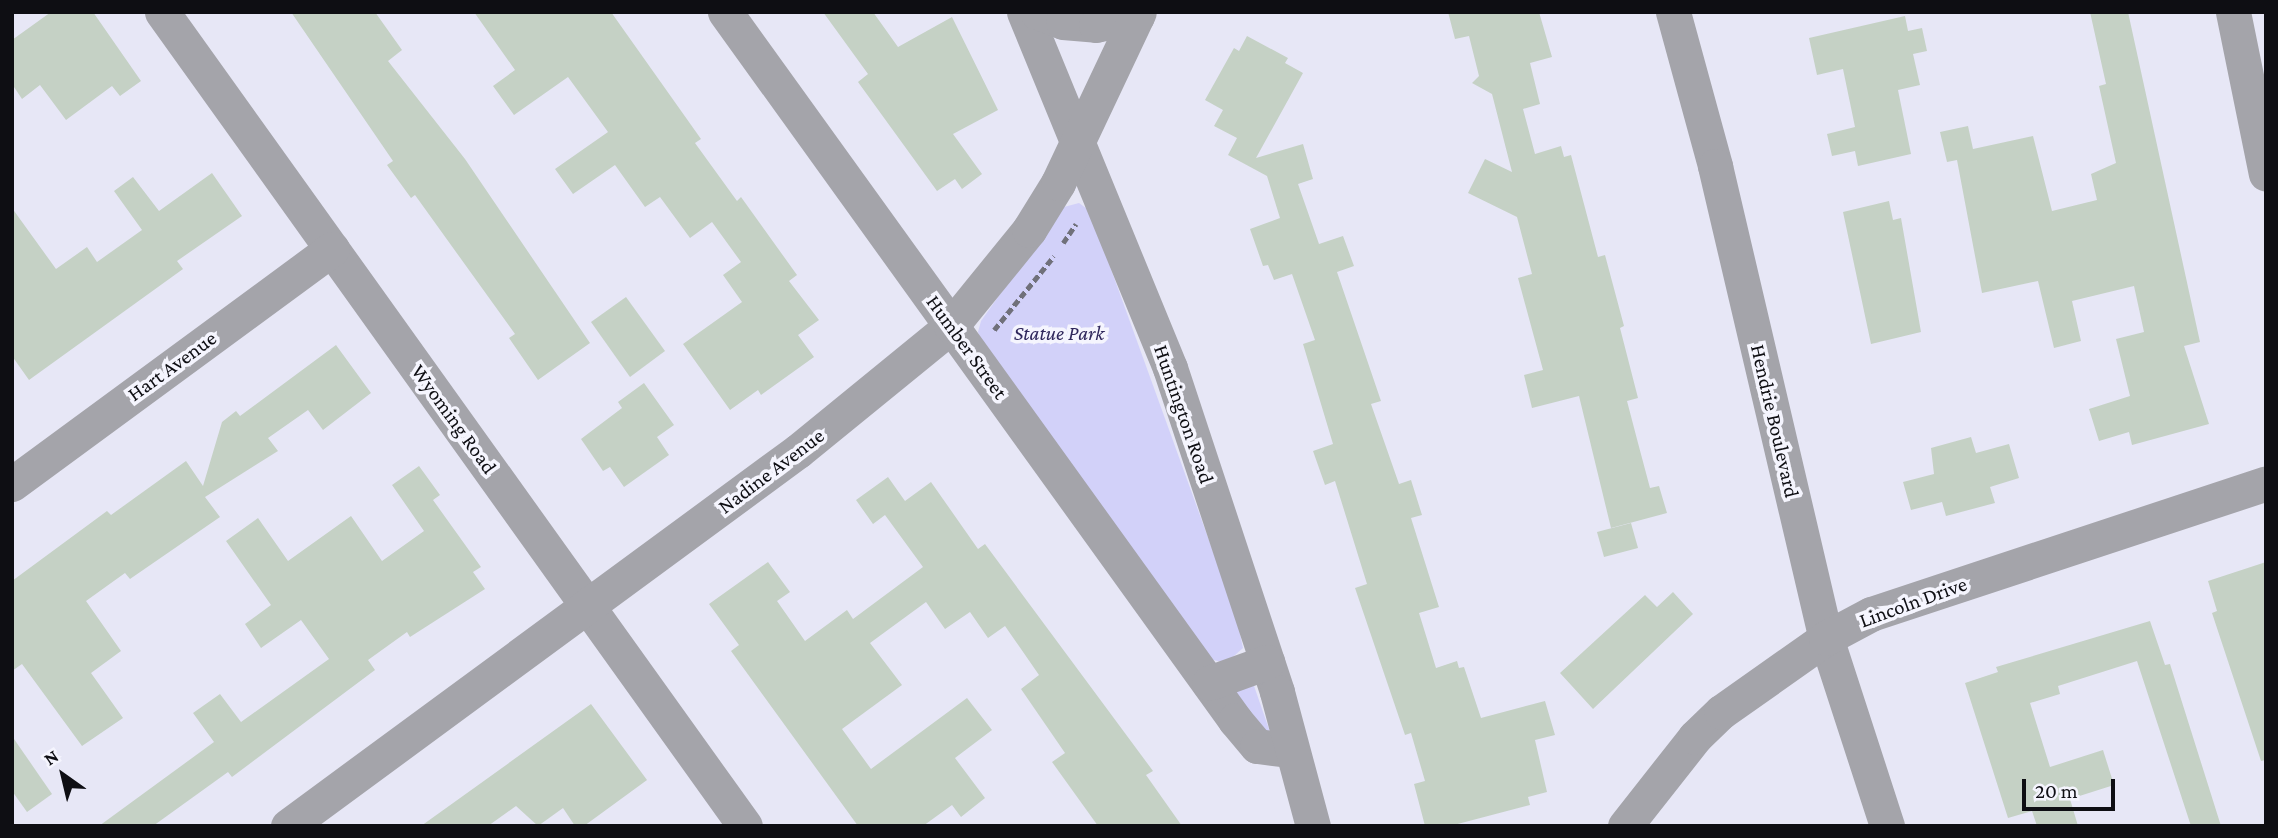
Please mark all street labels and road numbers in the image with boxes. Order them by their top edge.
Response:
street label: Humber Street [921,290,1013,404]
street label: Hart Avenue [123,325,221,407]
street label: Huntington Road [1148,341,1220,487]
street label: Hendrie Boulevard [1745,342,1805,500]
street label: Wyoming Road [406,359,502,479]
street label: Nadine Avenue [713,423,829,519]
street label: Lincoln Drive [1856,571,1970,633]

